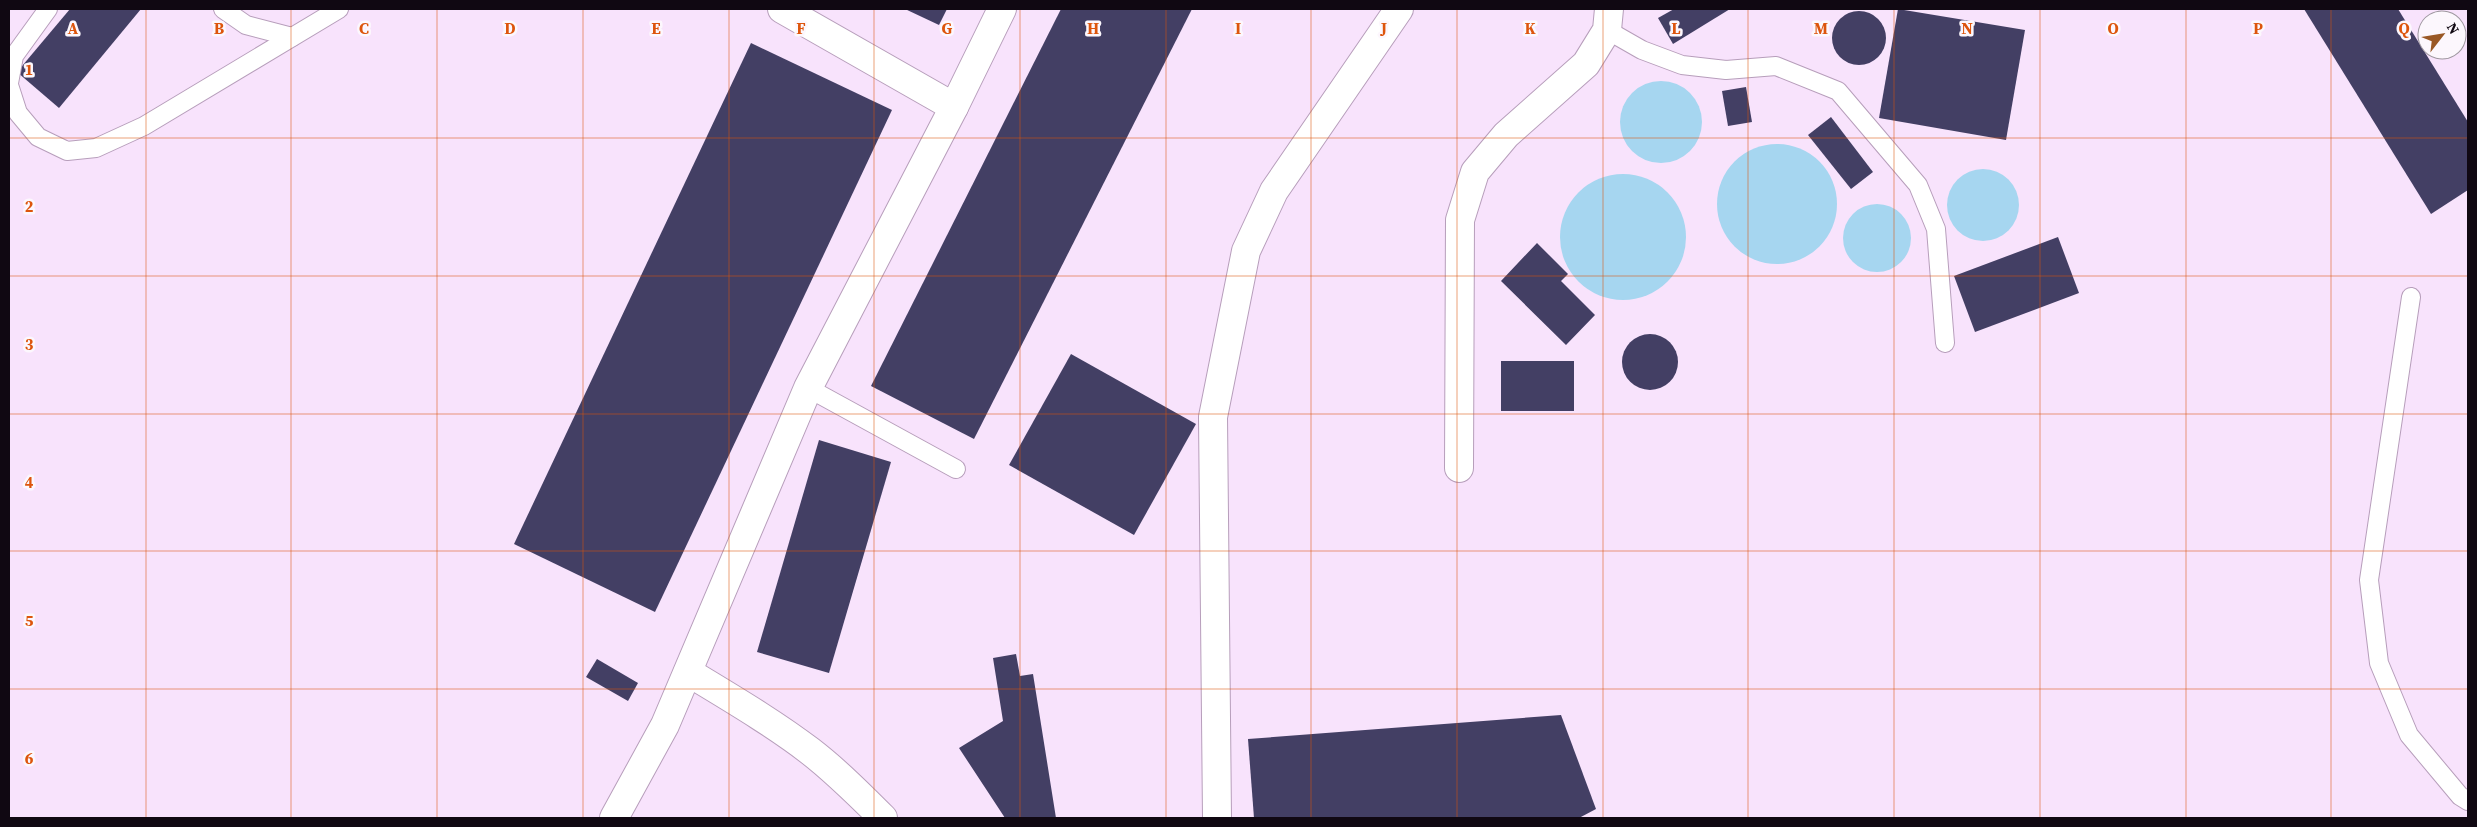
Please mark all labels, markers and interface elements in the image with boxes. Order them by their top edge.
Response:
north arrow [2417,10,2467,60]
text: A [68,17,79,39]
text: B [214,17,225,39]
text: C [359,17,369,39]
text: D [504,17,516,39]
text: E [651,17,661,39]
text: F [796,17,806,39]
text: G [942,17,953,39]
text: H [1087,17,1099,39]
text: I [1235,17,1241,39]
text: J [1380,17,1387,39]
text: K [1524,17,1536,39]
text: L [1671,17,1681,39]
text: M [1814,17,1828,39]
text: N [1961,17,1973,39]
text: O [2107,17,2119,39]
text: P [2253,17,2263,39]
text: Q [2398,17,2410,39]
text: N [2442,19,2464,38]
text: 1 [25,58,33,80]
text: 2 [25,195,34,217]
text: 3 [25,333,34,355]
text: 4 [25,471,34,493]
text: 5 [25,609,34,631]
text: 6 [25,747,34,769]

